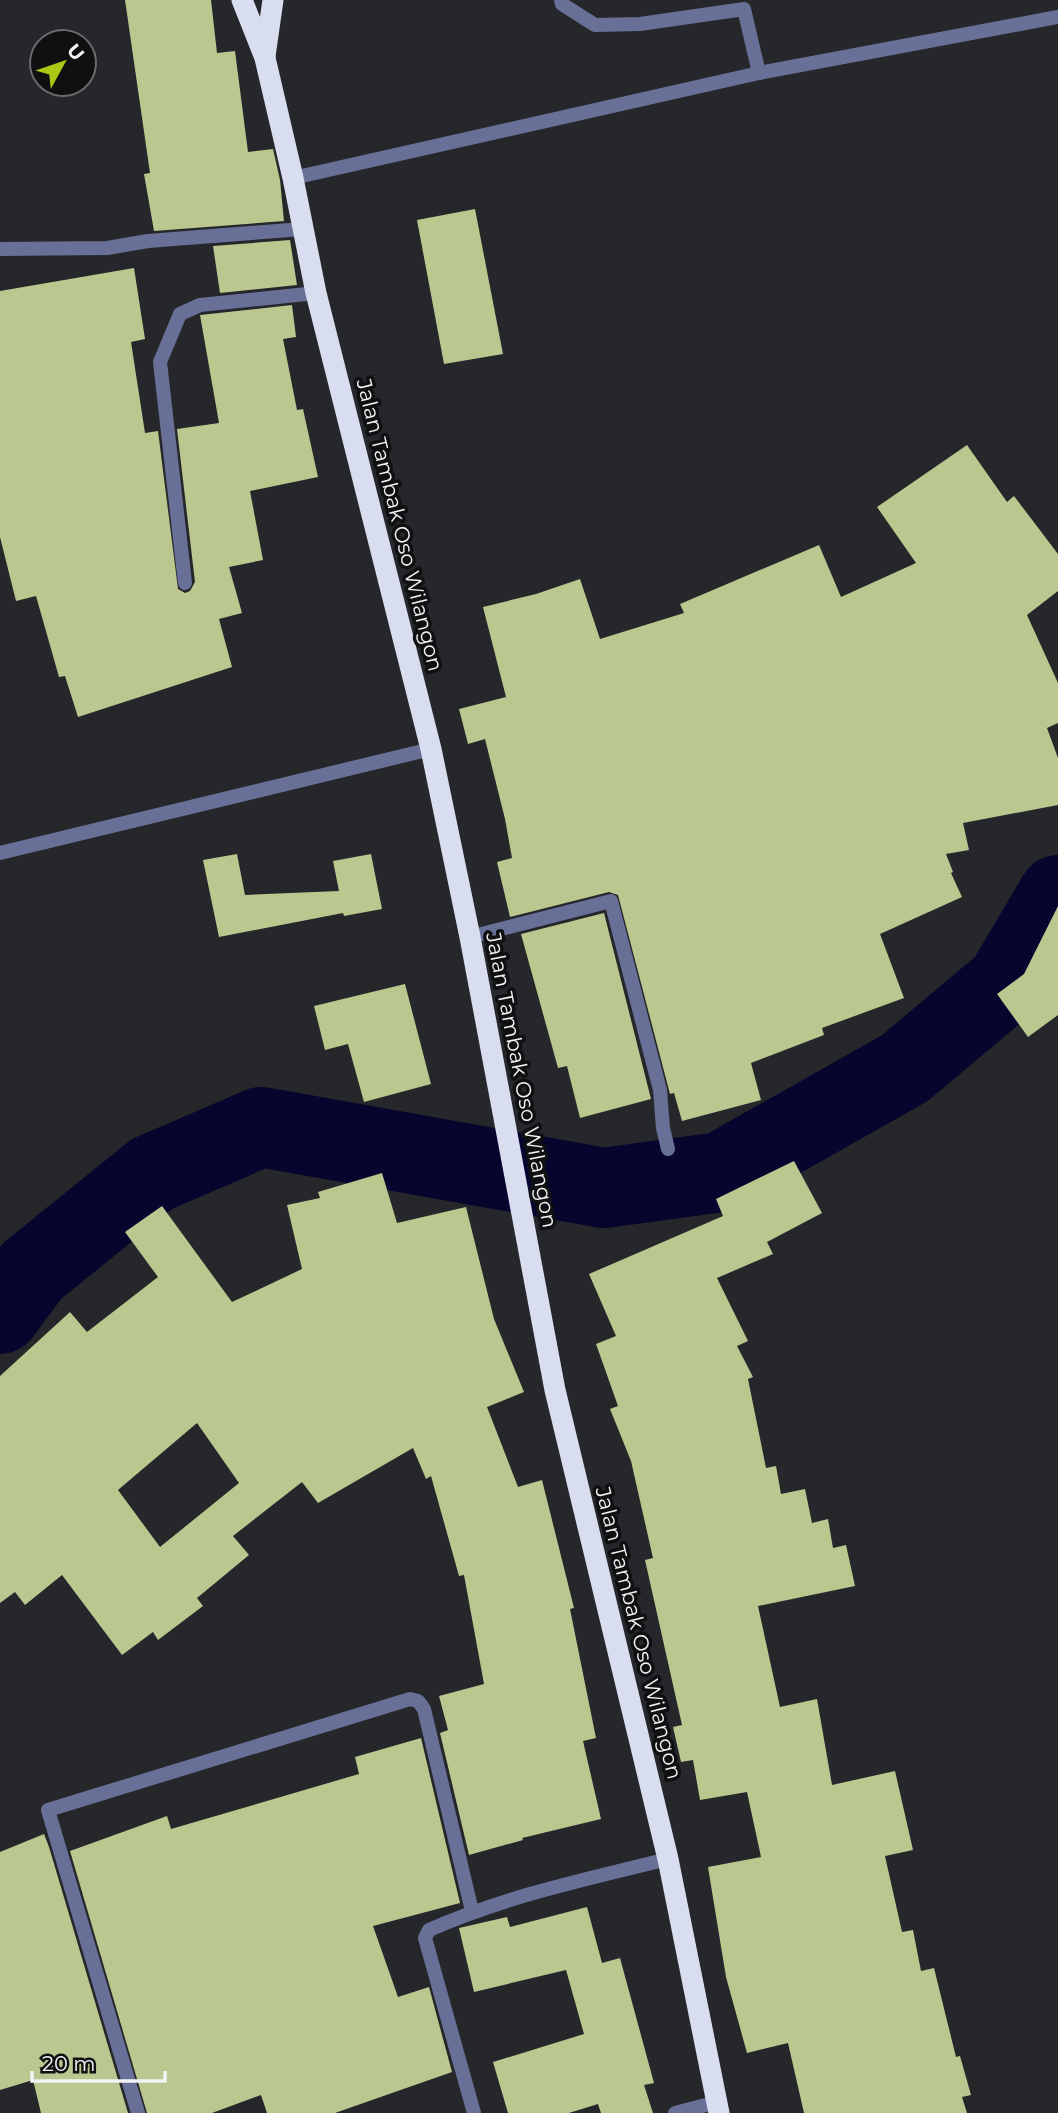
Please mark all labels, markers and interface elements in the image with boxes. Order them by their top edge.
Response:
north arrow [28,28,98,98]
text: U [62,39,89,66]
street label: Jalan Tambak Oso Wilangon [351,375,448,674]
street label: Jalan Tambak Oso Wilangon [481,929,563,1230]
street label: Jalan Tambak Oso Wilangon [590,1483,687,1782]
scale bar [32,2039,164,2084]
text: 20 m [42,2051,96,2076]

